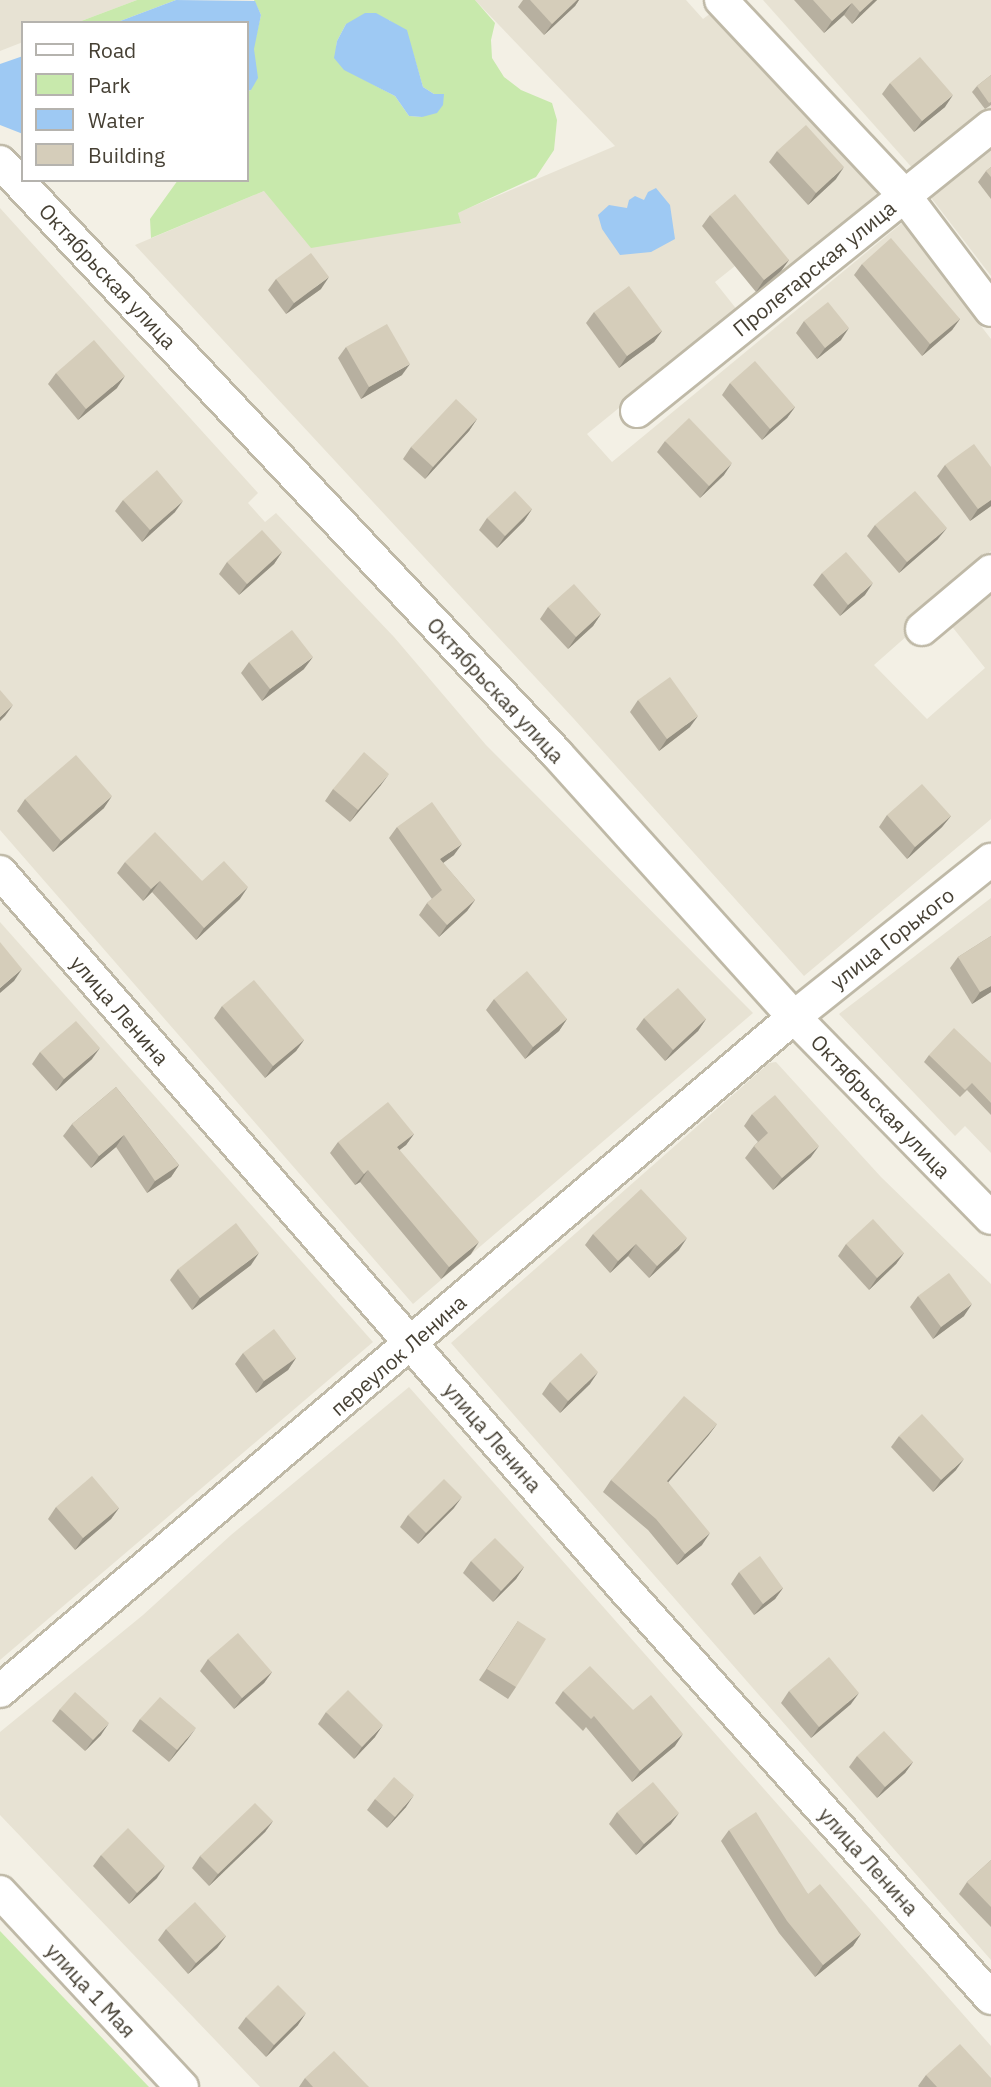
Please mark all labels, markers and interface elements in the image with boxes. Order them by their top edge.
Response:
legend [21,21,248,182]
text: Road [88,36,136,64]
text: Park [88,71,131,99]
text: Water [88,106,144,134]
text: Building [88,141,165,169]
street label: Пролетарская улица [728,195,900,341]
street label: Октябрьская улица [34,198,182,354]
street label: Октябрьская улица [422,612,570,768]
street label: улица Горького [825,882,959,994]
street label: улица Ленина [65,950,175,1070]
street label: Октябрьская улица [806,1029,956,1183]
street label: переулок Ленина [325,1289,471,1421]
street label: улица Ленина [438,1377,548,1497]
street label: улица Ленина [814,1802,924,1920]
street label: улица 1 Мая [41,1937,141,2043]

